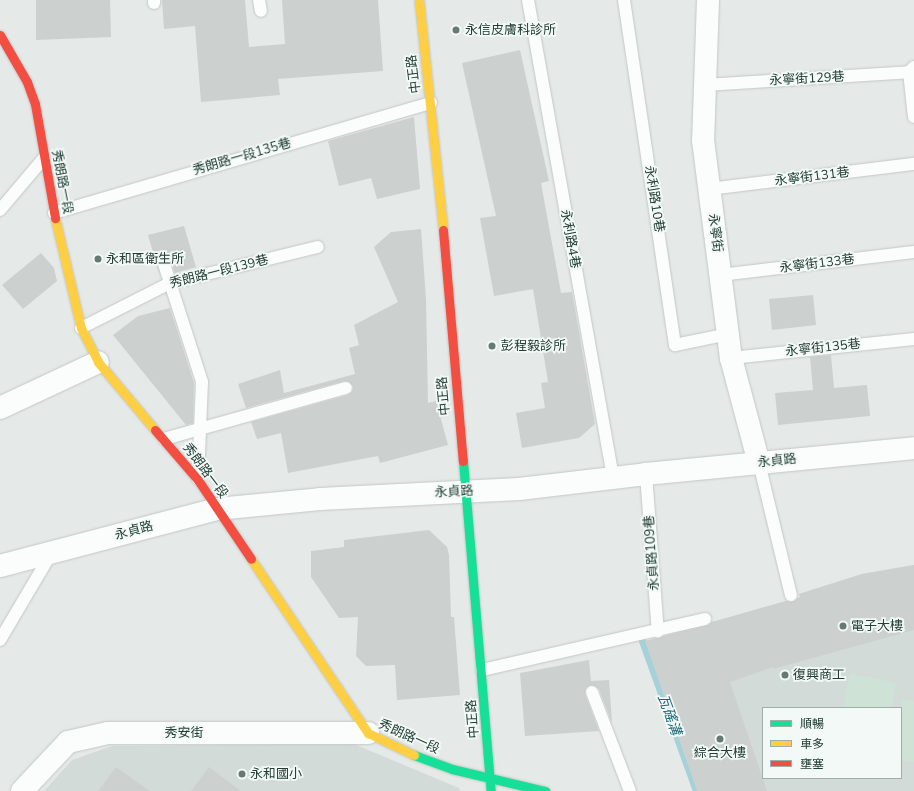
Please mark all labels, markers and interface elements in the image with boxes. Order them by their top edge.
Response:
place label: 永信皮膚科診所 [465,22,556,38]
marker: 永信皮膚科診所 [450,24,462,36]
street label: 中正路 [404,54,424,94]
street label: 永寧街129巷 [769,69,845,89]
street label: 秀朗路一段135巷 [191,136,293,178]
street label: 秀朗路一段 [48,149,76,215]
street label: 永利路10巷 [641,164,667,234]
street label: 永寧街131巷 [774,165,850,189]
street label: 永利路4巷 [557,208,583,270]
street label: 永寧街 [705,213,725,253]
place label: 永和區衛生所 [106,251,184,267]
street label: 秀朗路一段139巷 [168,252,270,292]
street label: 永寧街133巷 [779,252,855,276]
marker: 永和區衛生所 [93,254,103,264]
street label: 永寧街135巷 [785,336,861,360]
place label: 彭程毅診所 [501,338,566,354]
marker: 彭程毅診所 [486,340,498,352]
street label: 中正路 [435,376,453,416]
street label: 秀朗路一段 [179,440,231,502]
street label: 永貞路 [757,451,797,471]
street label: 永貞路 [434,483,474,501]
street label: 永貞路109巷 [642,515,662,591]
street label: 永貞路 [113,518,155,544]
place label: 電子大樓 [851,618,903,634]
marker: 電子大樓 [838,621,848,631]
place label: 復興商工 [793,667,845,683]
marker: 復興商工 [780,670,790,680]
water label: 瓦磘溝 [654,692,684,738]
street label: 中正路 [464,699,482,739]
legend [762,707,902,779]
text: 順暢 [800,716,824,732]
street label: 秀朗路一段 [376,717,442,757]
street label: 秀安街 [165,725,203,741]
marker: 綜合大樓 [715,734,725,744]
text: 車多 [800,736,824,752]
place label: 綜合大樓 [694,745,746,761]
text: 壅塞 [800,756,824,772]
place label: 永和國小 [250,766,302,782]
marker: 永和國小 [237,769,247,779]

